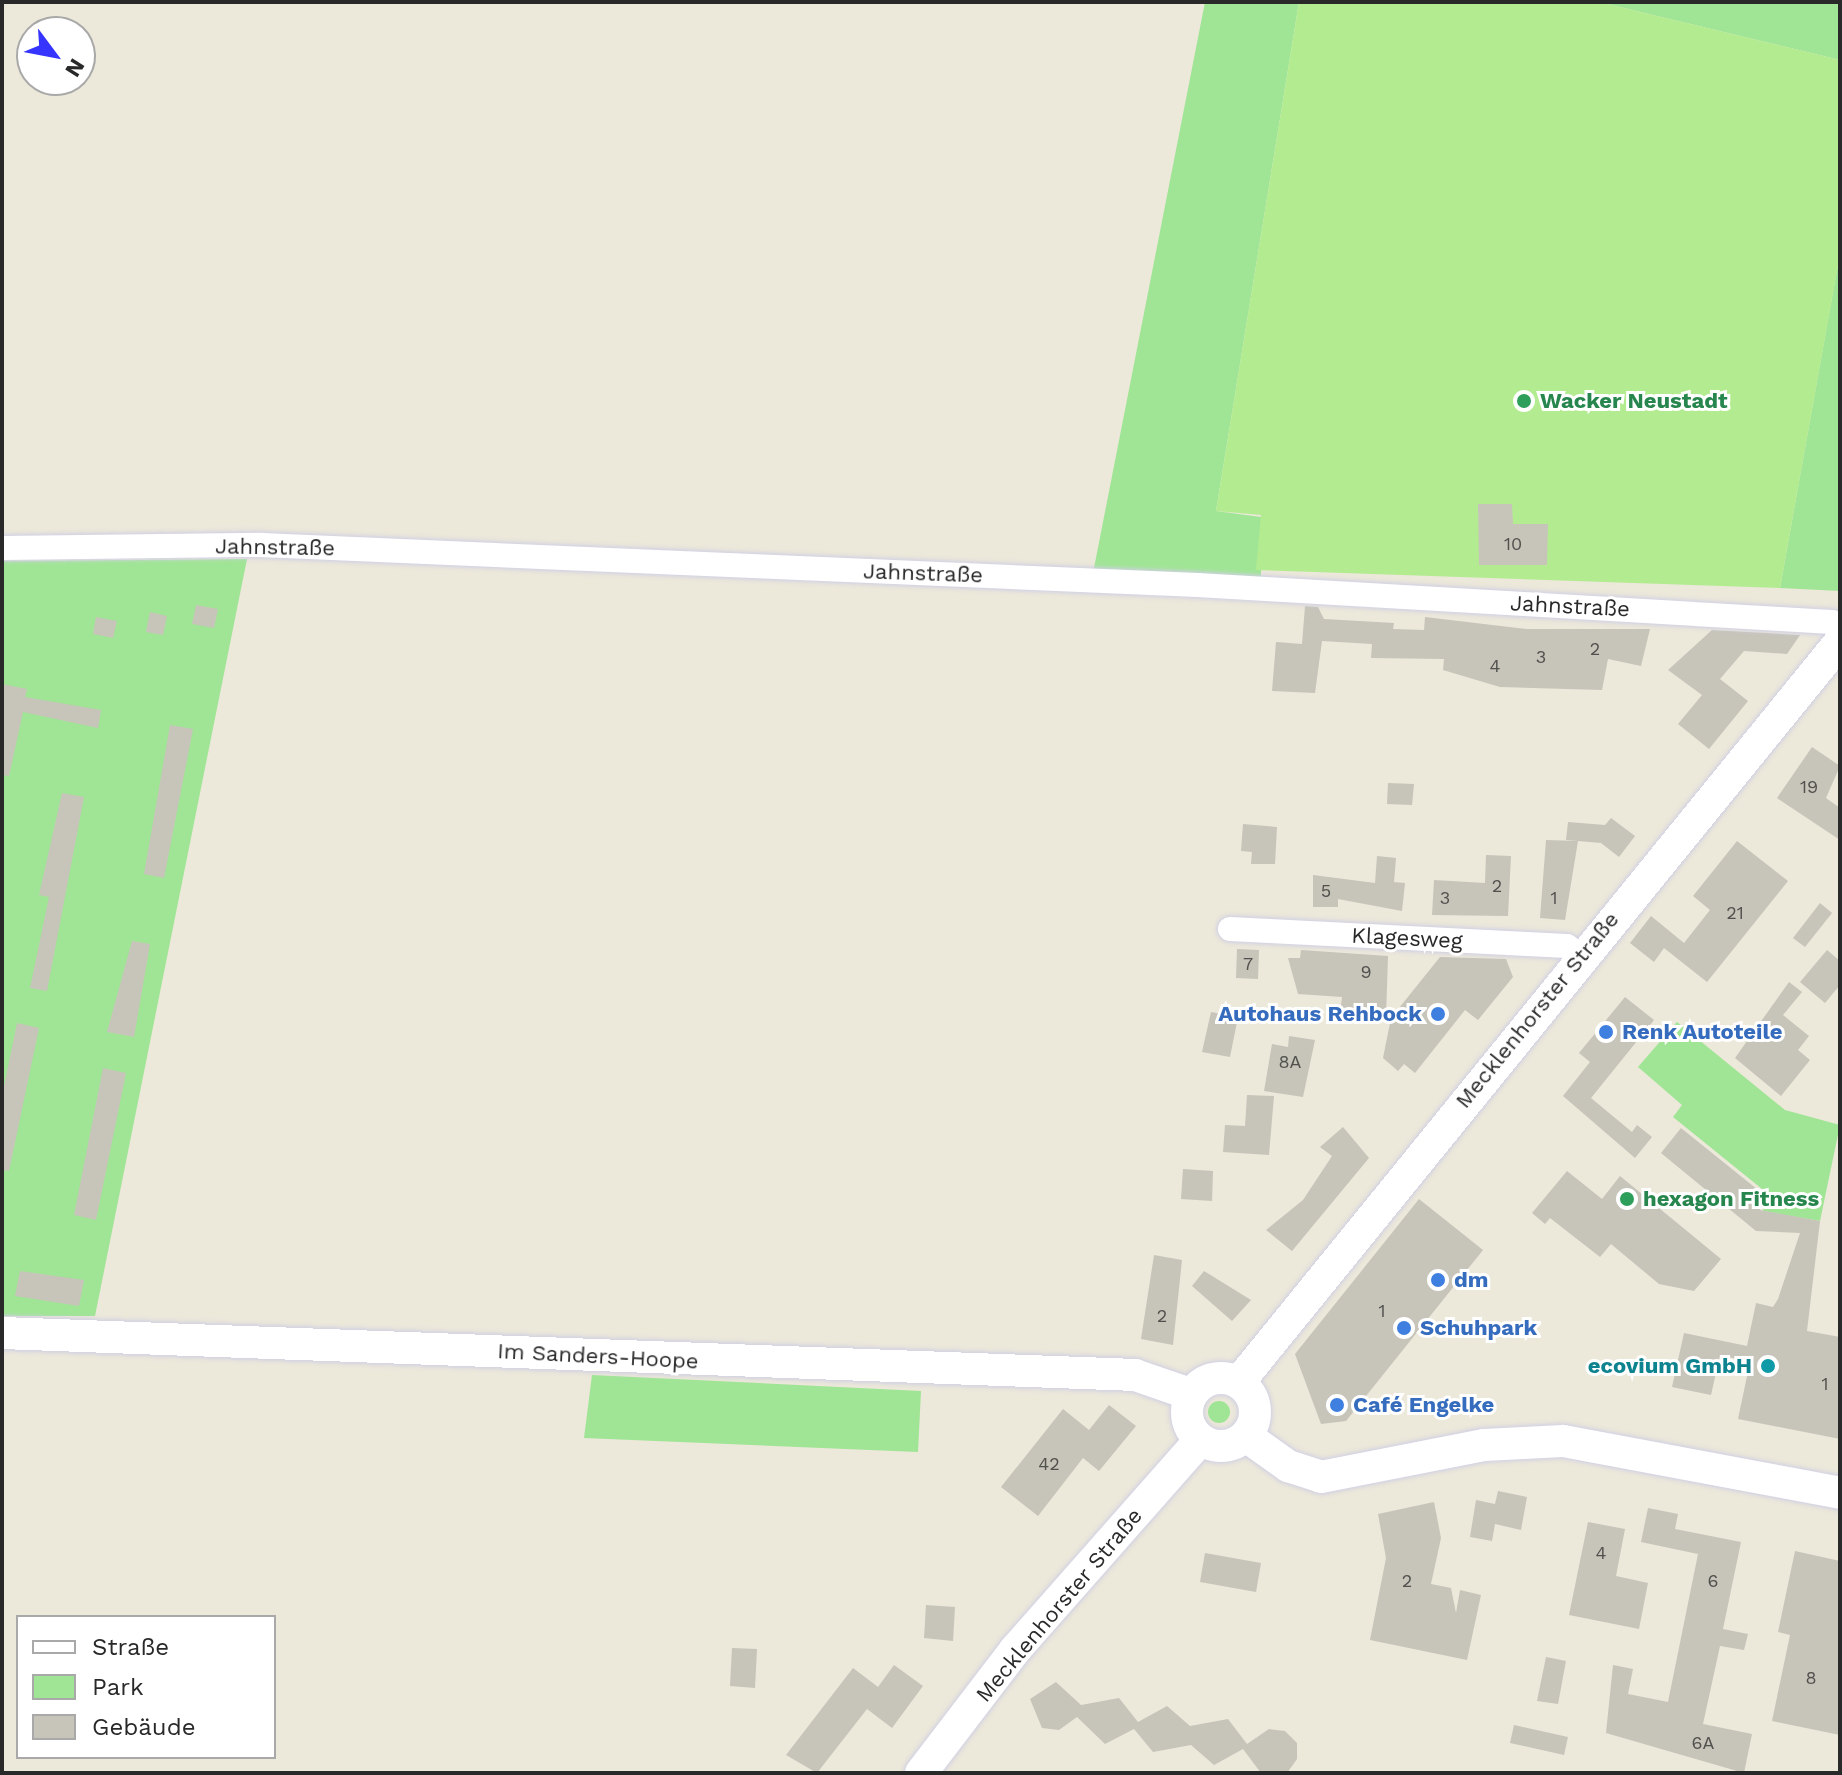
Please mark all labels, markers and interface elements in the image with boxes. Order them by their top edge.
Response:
north arrow [16,16,96,96]
text: N [60,54,90,81]
place label: Wacker Neustadt [1540,388,1728,414]
marker: Wacker Neustadt [1515,392,1533,410]
street label: Jahnstraße [215,533,335,561]
house number: 10 [1504,533,1522,555]
street label: Jahnstraße [863,558,983,588]
street label: Jahnstraße [1509,590,1631,622]
house number: 2 [1590,638,1600,660]
house number: 3 [1536,646,1546,668]
house number: 4 [1490,655,1500,677]
house number: 19 [1800,776,1818,798]
house number: 2 [1492,875,1502,897]
house number: 5 [1321,880,1331,902]
house number: 3 [1440,887,1450,909]
house number: 1 [1550,887,1558,909]
house number: 21 [1726,902,1744,924]
street label: Mecklenhorster Straße [1450,906,1624,1114]
street label: Klagesweg [1351,922,1463,954]
house number: 7 [1243,953,1253,975]
house number: 9 [1360,961,1372,983]
place label: Autohaus Rehbock [1218,1001,1422,1027]
marker: Autohaus Rehbock [1429,1005,1447,1023]
place label: Renk Autoteile [1622,1019,1783,1045]
marker: Renk Autoteile [1597,1023,1615,1041]
house number: 8A [1279,1051,1301,1073]
place label: hexagon Fitness [1643,1186,1819,1212]
marker: hexagon Fitness [1618,1190,1636,1208]
place label: dm [1454,1267,1488,1293]
marker: dm [1429,1271,1447,1289]
house number: 1 [1378,1300,1386,1322]
house number: 2 [1157,1305,1167,1327]
place label: Schuhpark [1420,1315,1537,1341]
marker: Schuhpark [1395,1319,1413,1337]
street label: Im Sanders-Hoope [497,1338,699,1374]
place label: ecovium GmbH [1588,1353,1752,1379]
marker: ecovium GmbH [1759,1357,1777,1375]
house number: 1 [1821,1373,1829,1395]
place label: Café Engelke [1353,1392,1494,1418]
marker: Café Engelke [1328,1396,1346,1414]
house number: 42 [1038,1453,1060,1475]
street label: Mecklenhorster Straße [970,1503,1148,1707]
house number: 4 [1596,1542,1606,1564]
house number: 2 [1402,1570,1412,1592]
house number: 6 [1708,1570,1718,1592]
legend [16,1615,276,1759]
text: Straße [92,1633,169,1661]
house number: 8 [1805,1667,1817,1689]
text: Park [92,1673,144,1701]
text: Gebäude [92,1713,196,1741]
house number: 6A [1692,1732,1714,1754]

